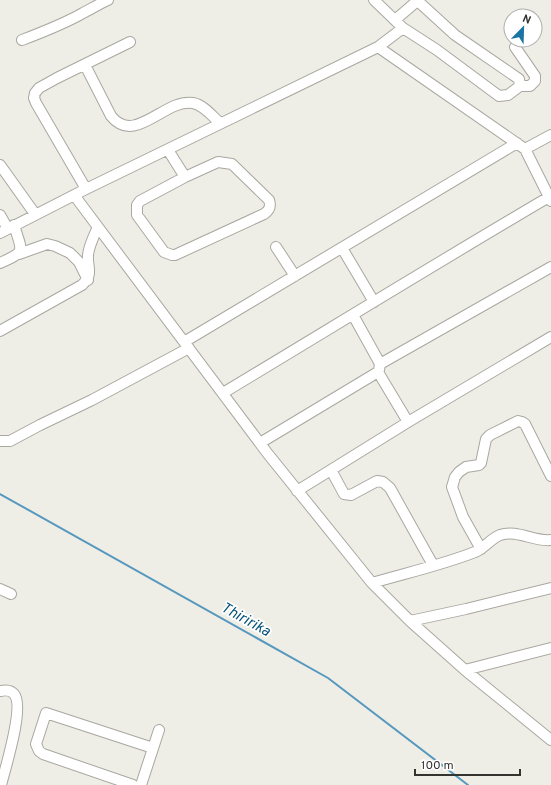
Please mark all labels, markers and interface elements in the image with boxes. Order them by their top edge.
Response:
north arrow [503,8,543,48]
text: N [520,12,533,28]
water label: Thiririka [217,599,274,642]
scale bar [415,751,520,777]
text: 100 m [421,758,454,774]

